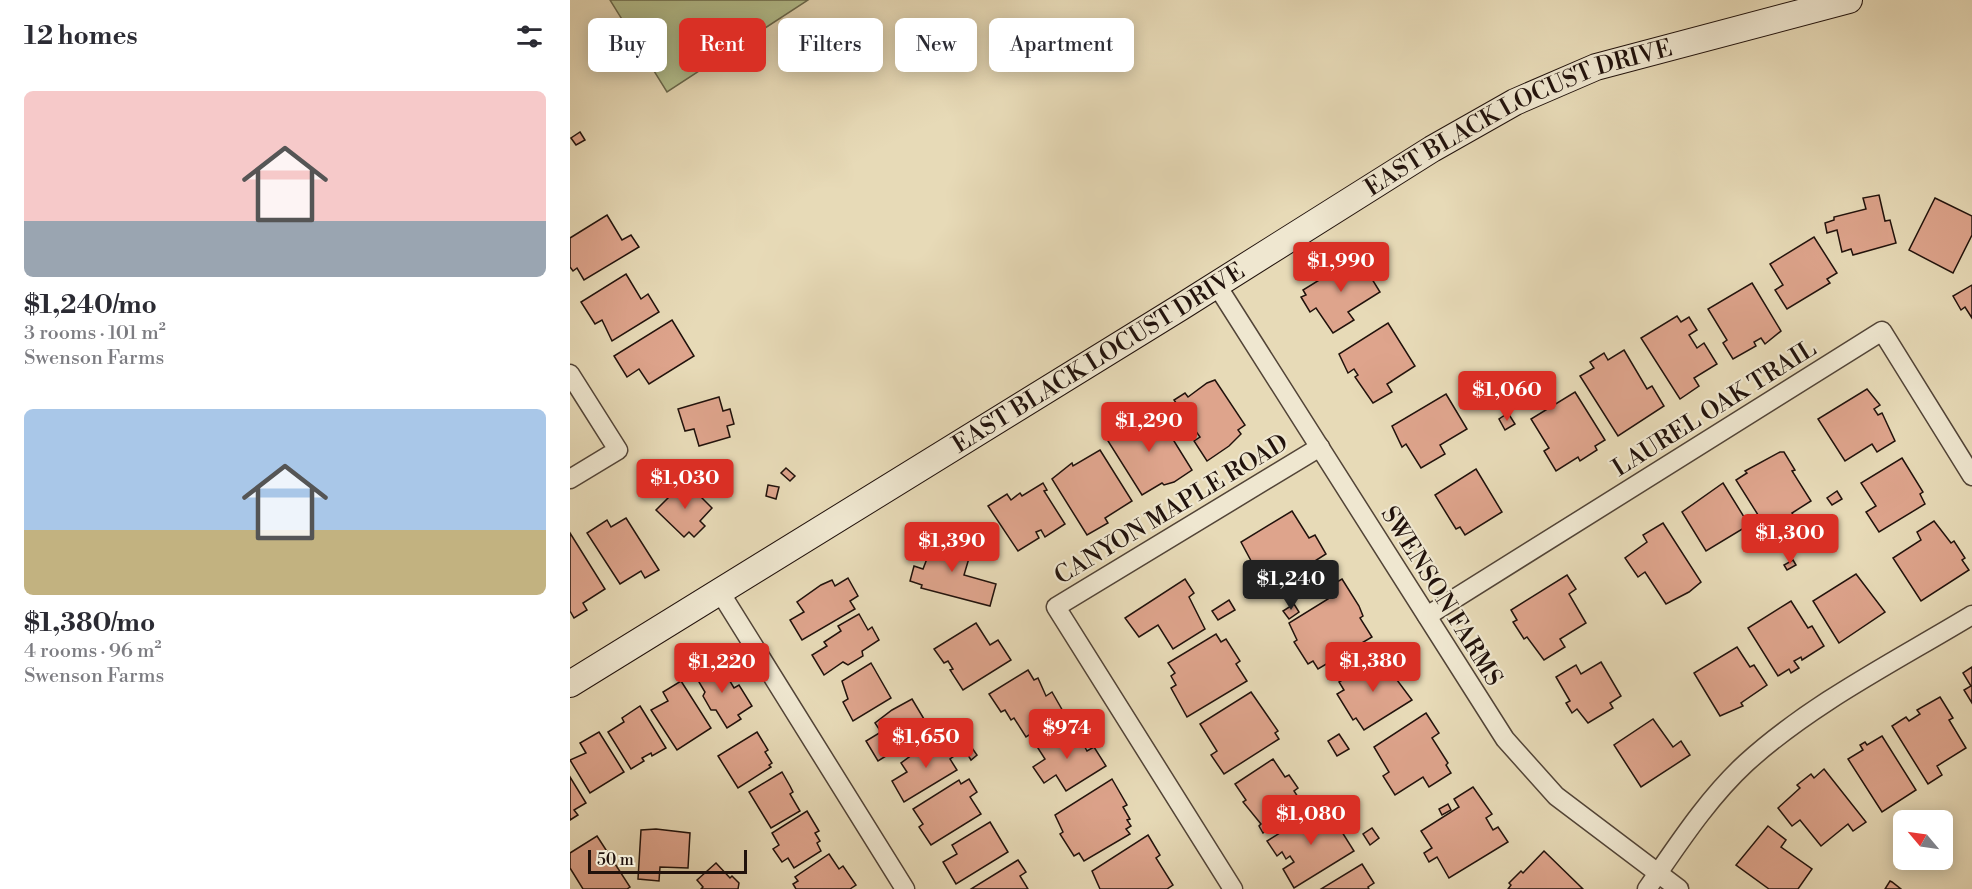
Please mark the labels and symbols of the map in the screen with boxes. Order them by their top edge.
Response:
street label: EAST BLACK LOCUST DRIVE [1360,33,1676,203]
pin: $1,990 [1292,242,1390,293]
street label: EAST BLACK LOCUST DRIVE [947,257,1251,460]
street label: LAUREL OAK TRAIL [1607,334,1822,484]
pin: $1,060 [1458,371,1556,422]
pin: $1,290 [1100,402,1198,453]
street label: CANYON MAPLE ROAD [1049,428,1294,592]
pin: $1,030 [636,459,734,510]
street label: SWENSON FARMS [1374,501,1509,692]
pin: $1,300 [1741,514,1839,565]
pin: $1,390 [903,522,1001,573]
pin: $1,240 [1242,560,1340,611]
pin: $1,380 [1324,642,1422,693]
pin: $1,220 [673,643,771,694]
pin: $974 [1031,709,1103,760]
pin: $1,650 [877,718,975,769]
pin: $1,080 [1262,795,1360,846]
north arrow [1893,810,1953,870]
scale bar [588,847,747,874]

